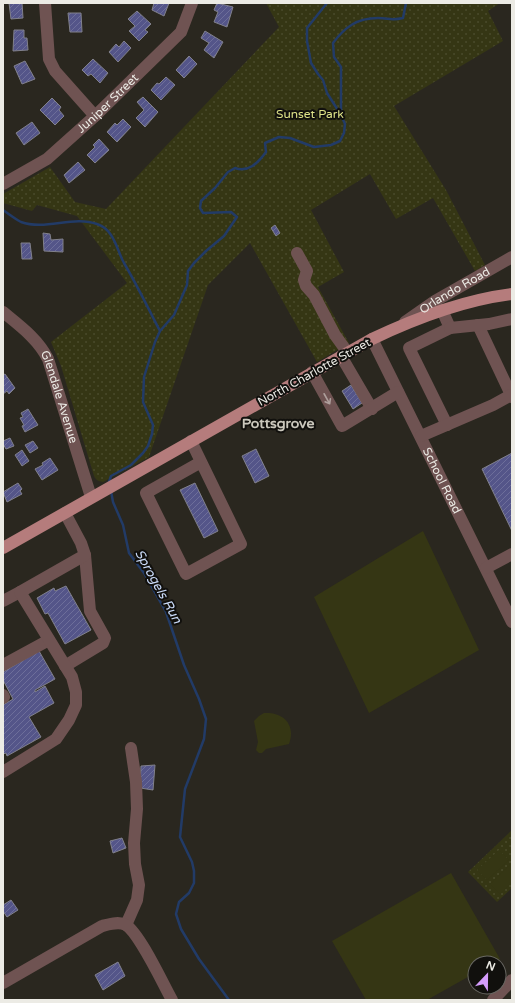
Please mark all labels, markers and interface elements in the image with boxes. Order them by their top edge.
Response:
street label: Juniper Street [74,70,142,136]
park label: Sunset Park [276,107,344,121]
street label: Orlando Road [417,264,492,317]
street label: North Charlotte Street [255,335,373,409]
street label: Glendale Avenue [38,348,81,445]
one-way arrow [324,393,332,405]
district label: Pottsgrove [242,415,314,432]
street label: School Road [420,445,464,516]
water label: Sprogels Run [131,547,186,627]
north arrow [467,955,507,995]
text: N [484,959,497,974]

